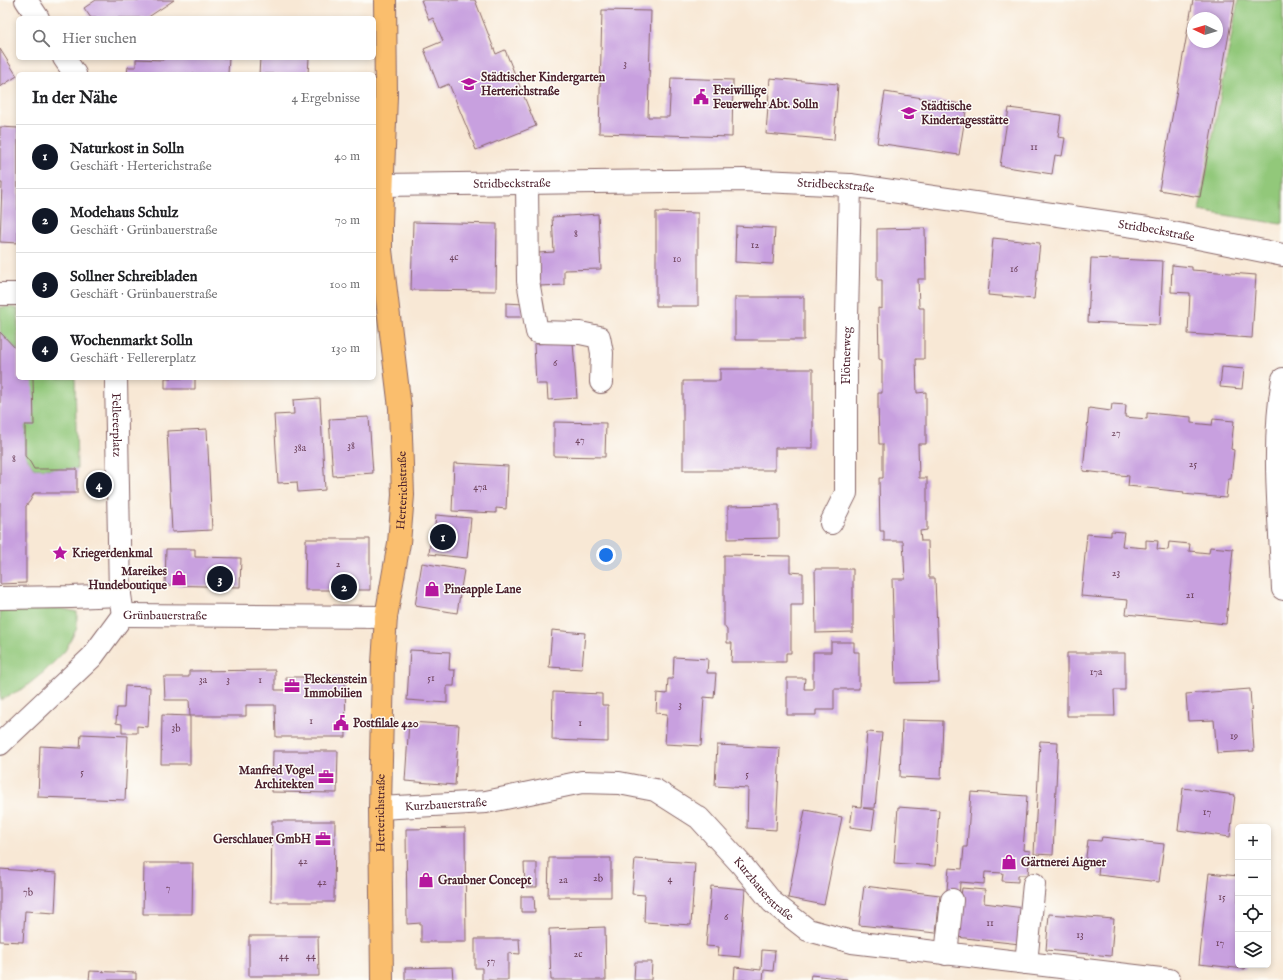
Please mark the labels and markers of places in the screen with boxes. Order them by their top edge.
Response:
place label: Städtischer Kindergarten Herterichstraße [481,70,606,99]
school or university icon: Städtischer Kindergarten Herterichstraße [460,75,478,93]
place label: Freiwillige Feuerwehr Abt. Solln [713,83,819,112]
public building icon: Freiwillige Feuerwehr Abt. Solln [692,88,710,106]
place label: Städtische Kindertagesstätte [921,99,1009,129]
school or university icon: Städtische Kindertagesstätte [900,104,918,122]
pin: 4 [86,470,112,500]
pin: 1 [430,522,456,552]
place icon: Kriegerdenkmal [51,544,69,562]
place label: Kriegerdenkmal [72,546,153,562]
place label: Mareikes Hundeboutique [88,564,168,594]
pin: 3 [207,564,233,594]
shop icon: Mareikes Hundeboutique [170,569,188,587]
pin: 2 [331,572,357,602]
shop icon: Pineapple Lane [423,580,441,598]
place label: Pineapple Lane [444,582,522,598]
place label: Fleckenstein Immobilien [304,672,368,701]
office icon: Fleckenstein Immobilien [283,677,301,695]
public building icon: Postfilale 420 [332,714,350,732]
place label: Postfilale 420 [353,716,419,731]
place label: Manfred Vogel Architekten [239,763,315,792]
office icon: Manfred Vogel Architekten [317,768,335,786]
office icon: Gerschlauer GmbH [314,830,332,848]
place label: Gerschlauer GmbH [213,832,312,847]
shop icon: Gärtnerei Aigner [1000,853,1018,871]
place label: Gärtnerei Aigner [1021,855,1107,871]
shop icon: Graubner Concept [417,871,435,889]
place label: Graubner Concept [438,873,532,889]

